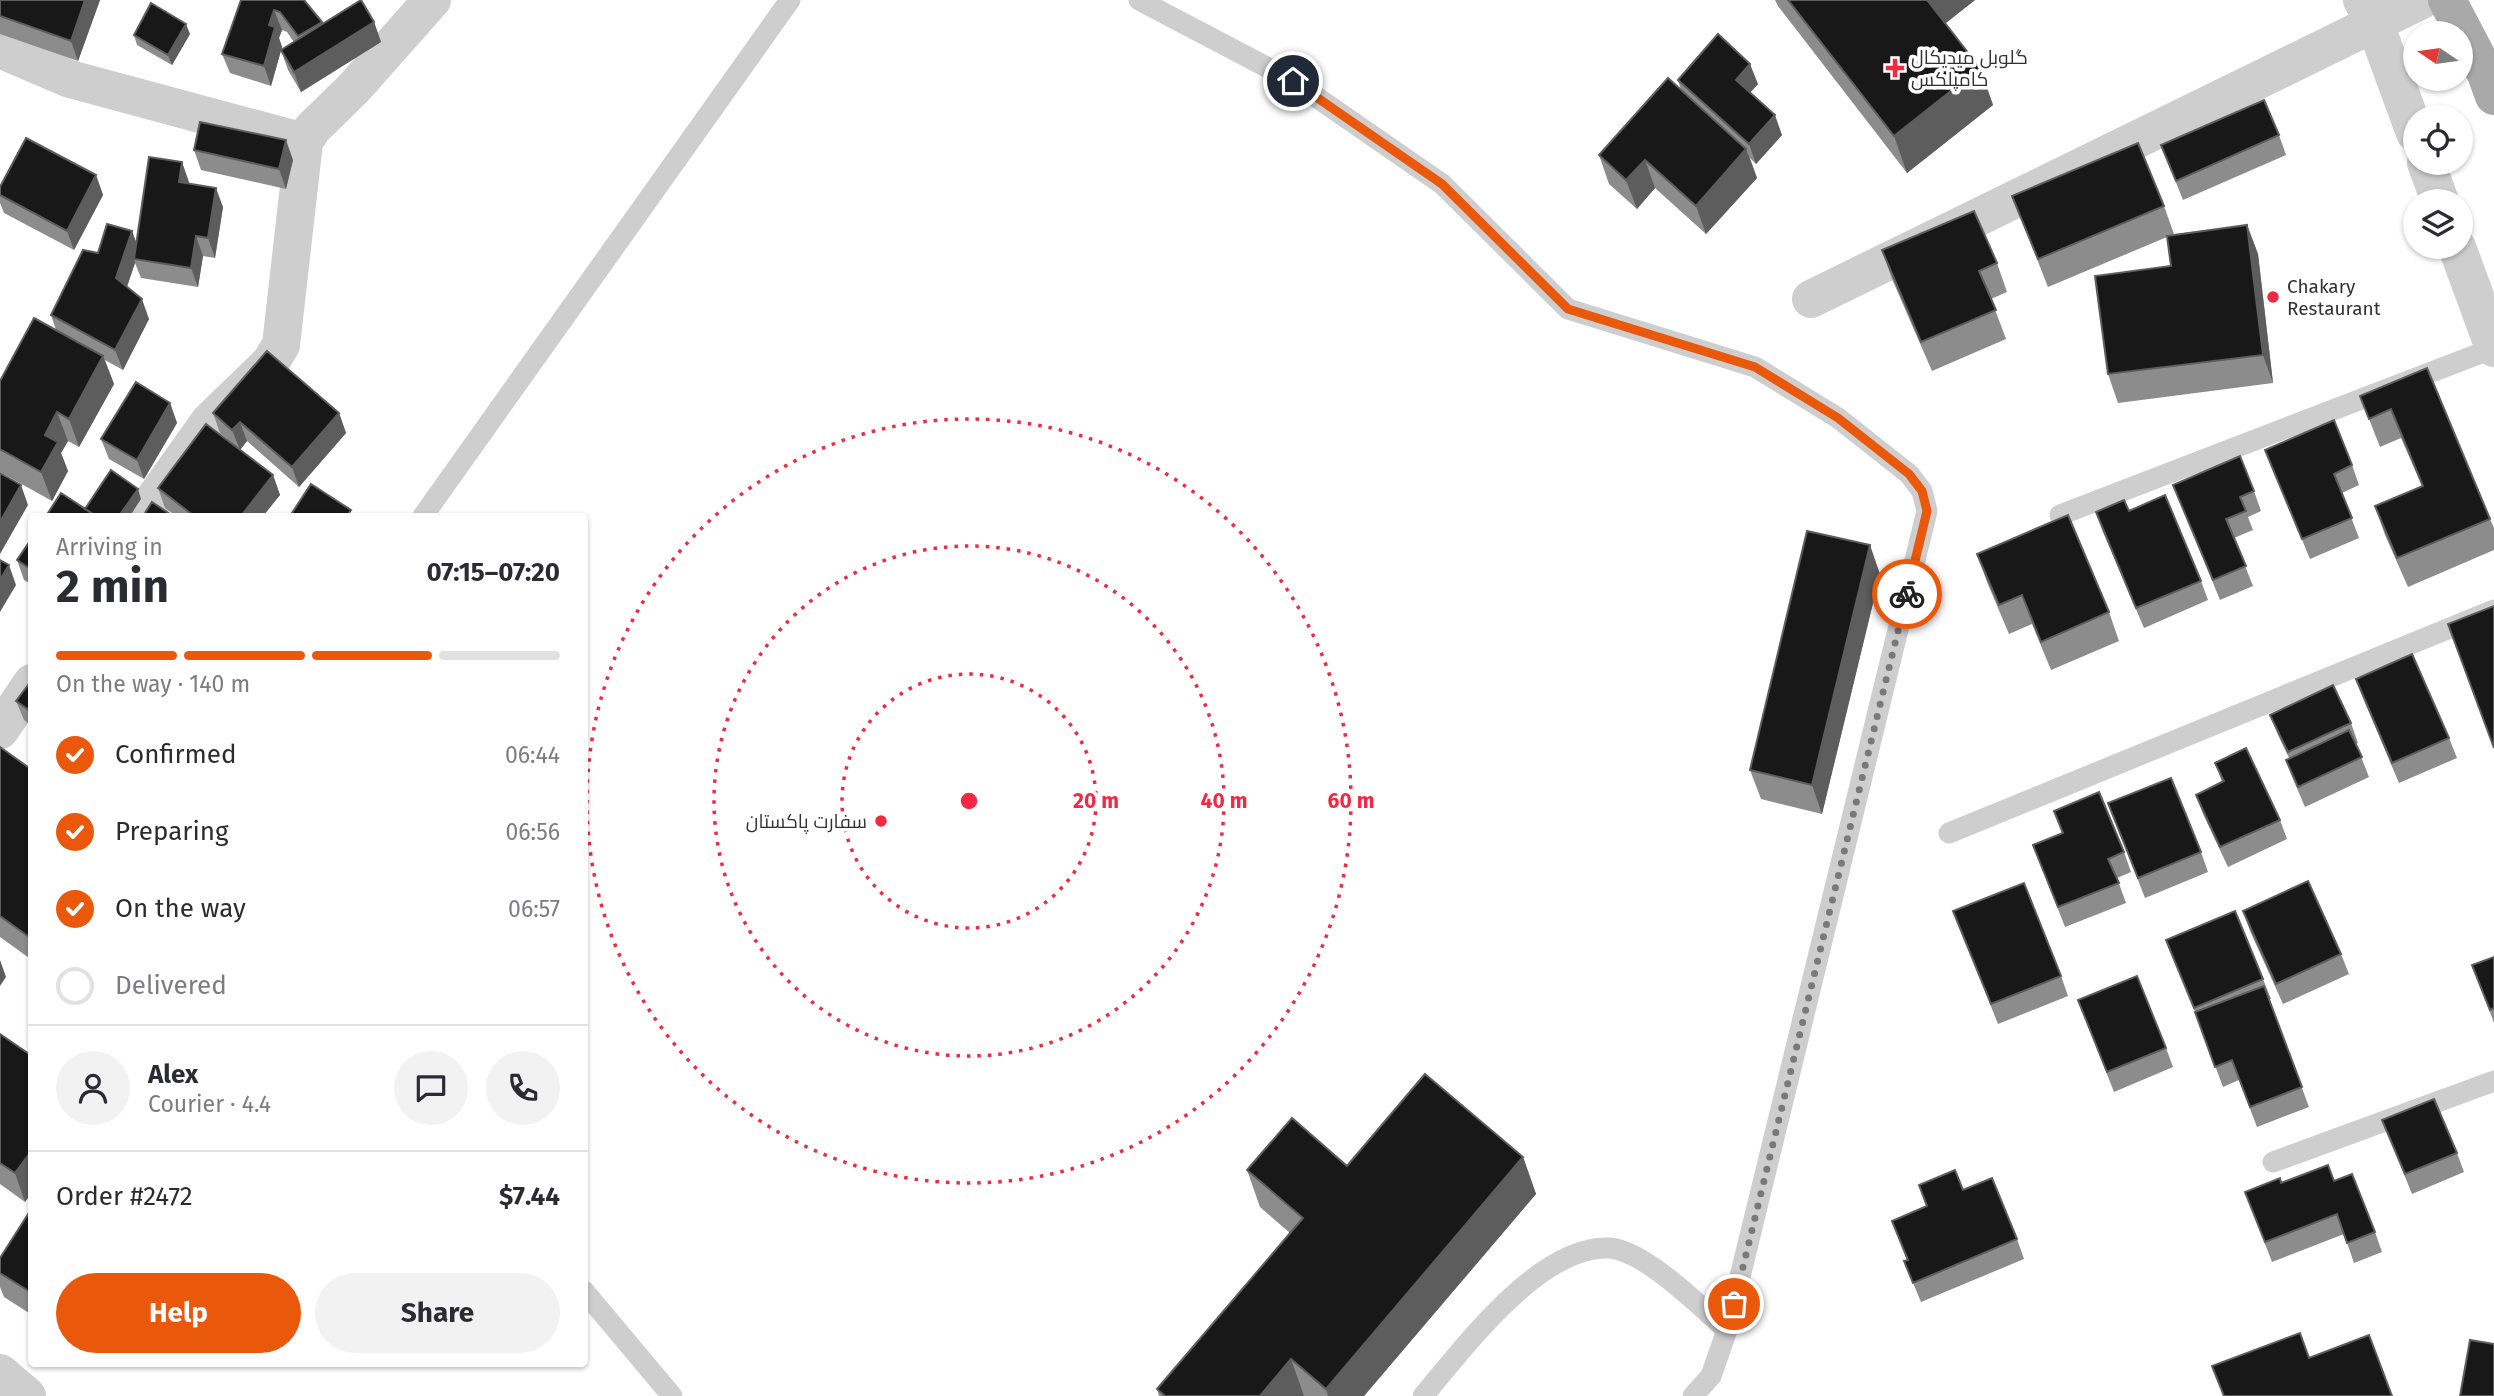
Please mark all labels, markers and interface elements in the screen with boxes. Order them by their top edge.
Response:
north arrow [2403,21,2473,91]
map controls [2403,21,2473,259]
place label: گلوبل میدیکال کامپلکس [1911,46,2028,91]
pin [1263,51,1323,111]
marker: گلوبل میدیکال کامپلکس [1885,58,1905,78]
icon: home [1274,62,1312,100]
button: locate [2403,105,2473,175]
button: layers [2403,189,2473,259]
place label: Chakary Restaurant [2287,275,2381,320]
marker: Chakary Restaurant [2265,289,2281,305]
text: Arriving in [56,533,163,561]
text: 07:15–07:20 [427,557,560,588]
text: 2 min [56,559,169,614]
courier [1872,559,1942,629]
icon: bike [1888,575,1926,613]
text: On the way · 140 m [56,670,250,698]
icon: check [56,736,94,774]
text: Confirmed [115,739,236,770]
text: 06:44 [505,741,560,769]
text: 20 m [1073,788,1119,814]
text: 40 m [1201,788,1247,814]
text: 60 m [1328,788,1374,814]
centre of rings [957,789,981,813]
place label: سفارت پاکستان [746,810,867,834]
icon: check [56,813,94,851]
marker: سفارت پاکستان [873,813,889,829]
text: Preparing [115,816,228,847]
text: 06:56 [506,818,560,846]
icon: check [56,890,94,928]
text: On the way [115,893,246,924]
text: 06:57 [508,895,560,923]
text: Delivered [115,970,227,1001]
button: person [56,1051,130,1125]
button: chat [394,1051,468,1125]
button: phone [486,1051,560,1125]
text: Alex [148,1059,198,1090]
text: Courier · 4.4 [148,1090,271,1118]
text: Order #2472 [56,1181,193,1212]
text: $7.44 [499,1181,560,1212]
button: Help [56,1273,301,1353]
button: Share [315,1273,560,1353]
pin [1704,1274,1764,1334]
icon: bag [1715,1285,1753,1323]

